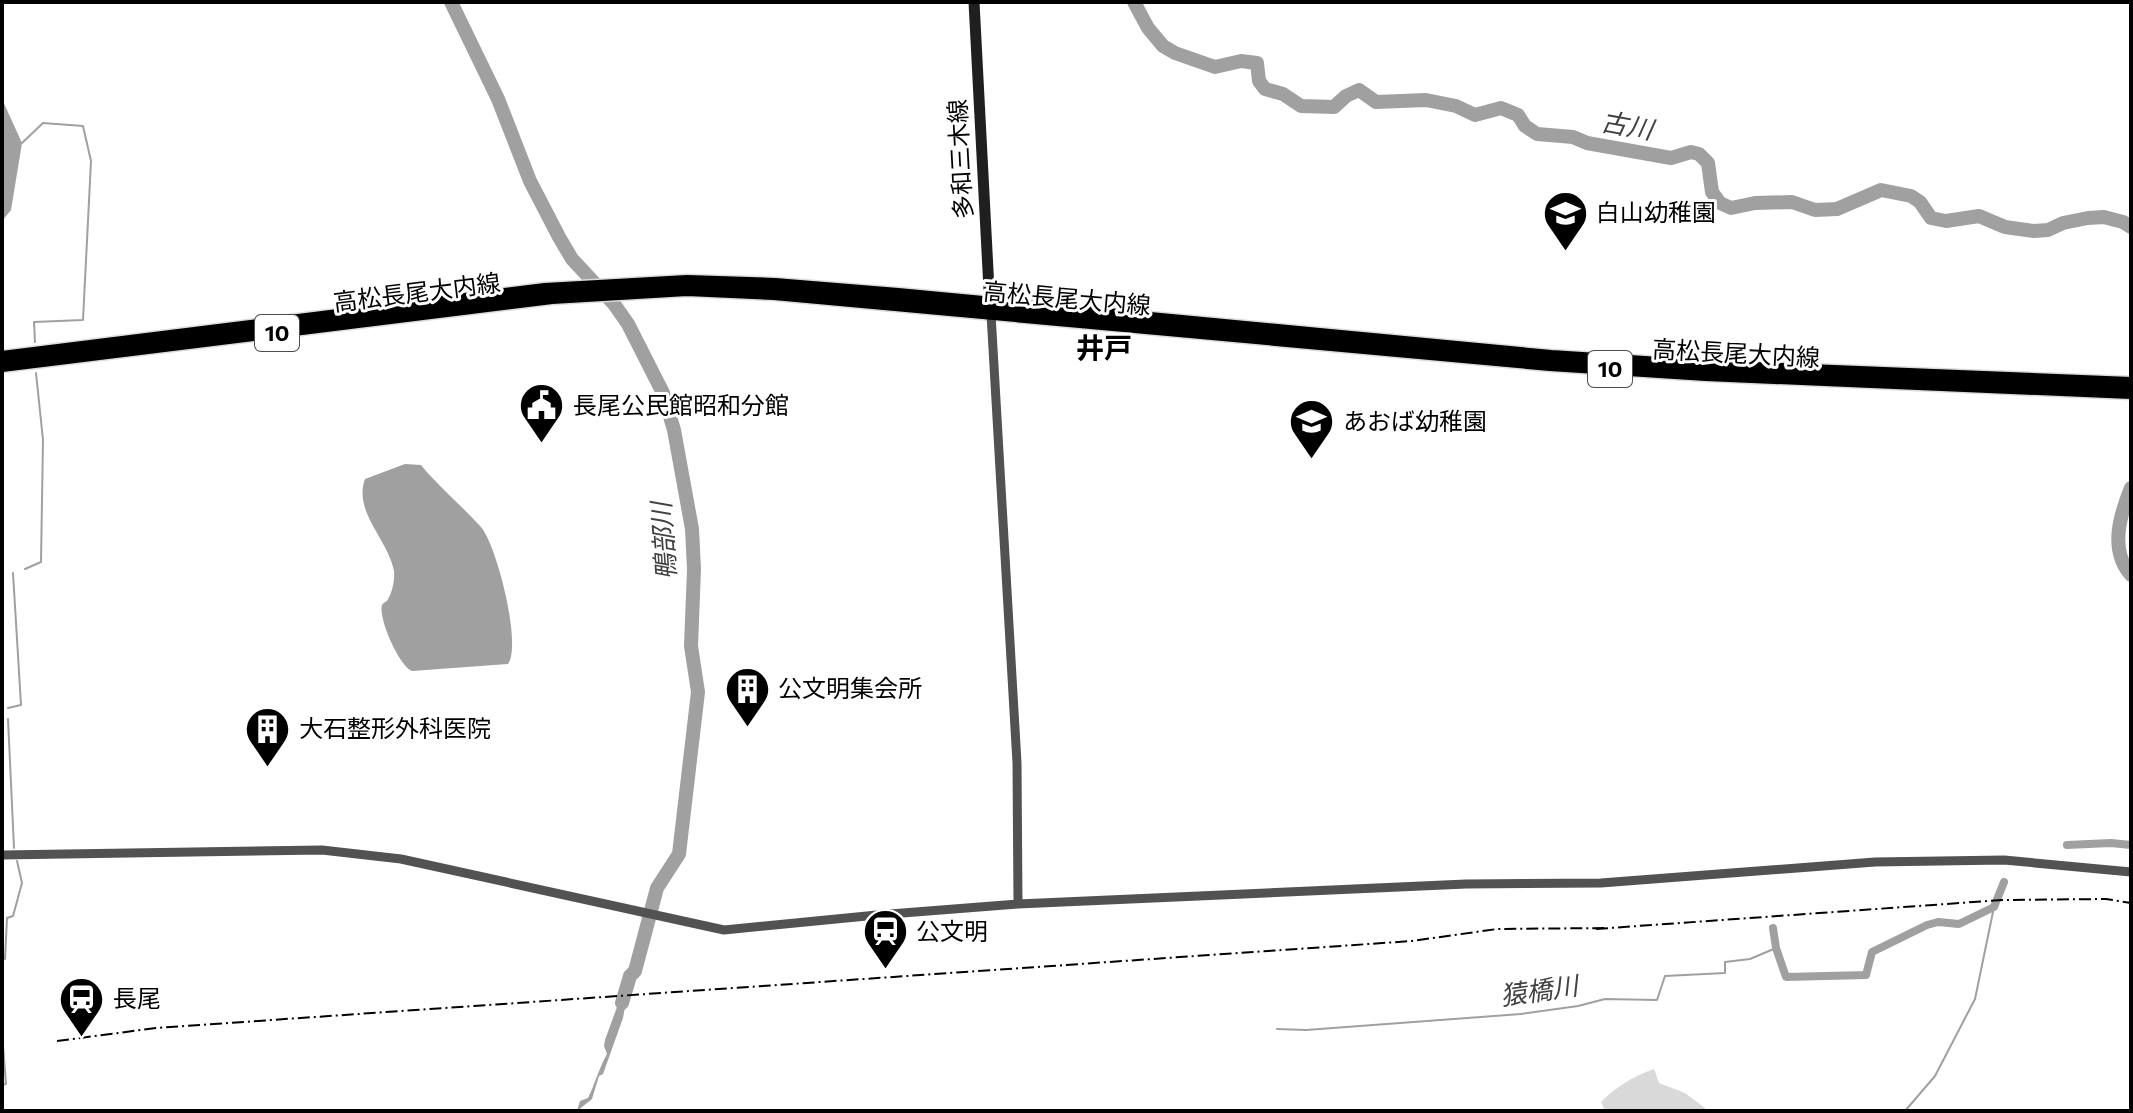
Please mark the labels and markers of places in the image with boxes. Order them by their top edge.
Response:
school or university icon: 白山幼稚園 [1541,189,1589,252]
place label: 白山幼稚園 [1596,197,1716,226]
public building icon: 長尾公民館昭和分館 [518,382,566,445]
place label: 長尾公民館昭和分館 [573,390,789,419]
school or university icon: あおば幼稚園 [1288,398,1336,461]
place label: あおば幼稚園 [1343,406,1487,435]
building icon: 公文明集会所 [723,665,771,728]
place label: 公文明集会所 [778,673,922,702]
building icon: 大石整形外科医院 [244,705,292,768]
place label: 大石整形外科医院 [299,713,491,742]
station icon: 公文明 [861,908,909,971]
place label: 公文明 [916,916,988,945]
station icon: 長尾 [58,975,106,1038]
place label: 長尾 [113,983,161,1012]

